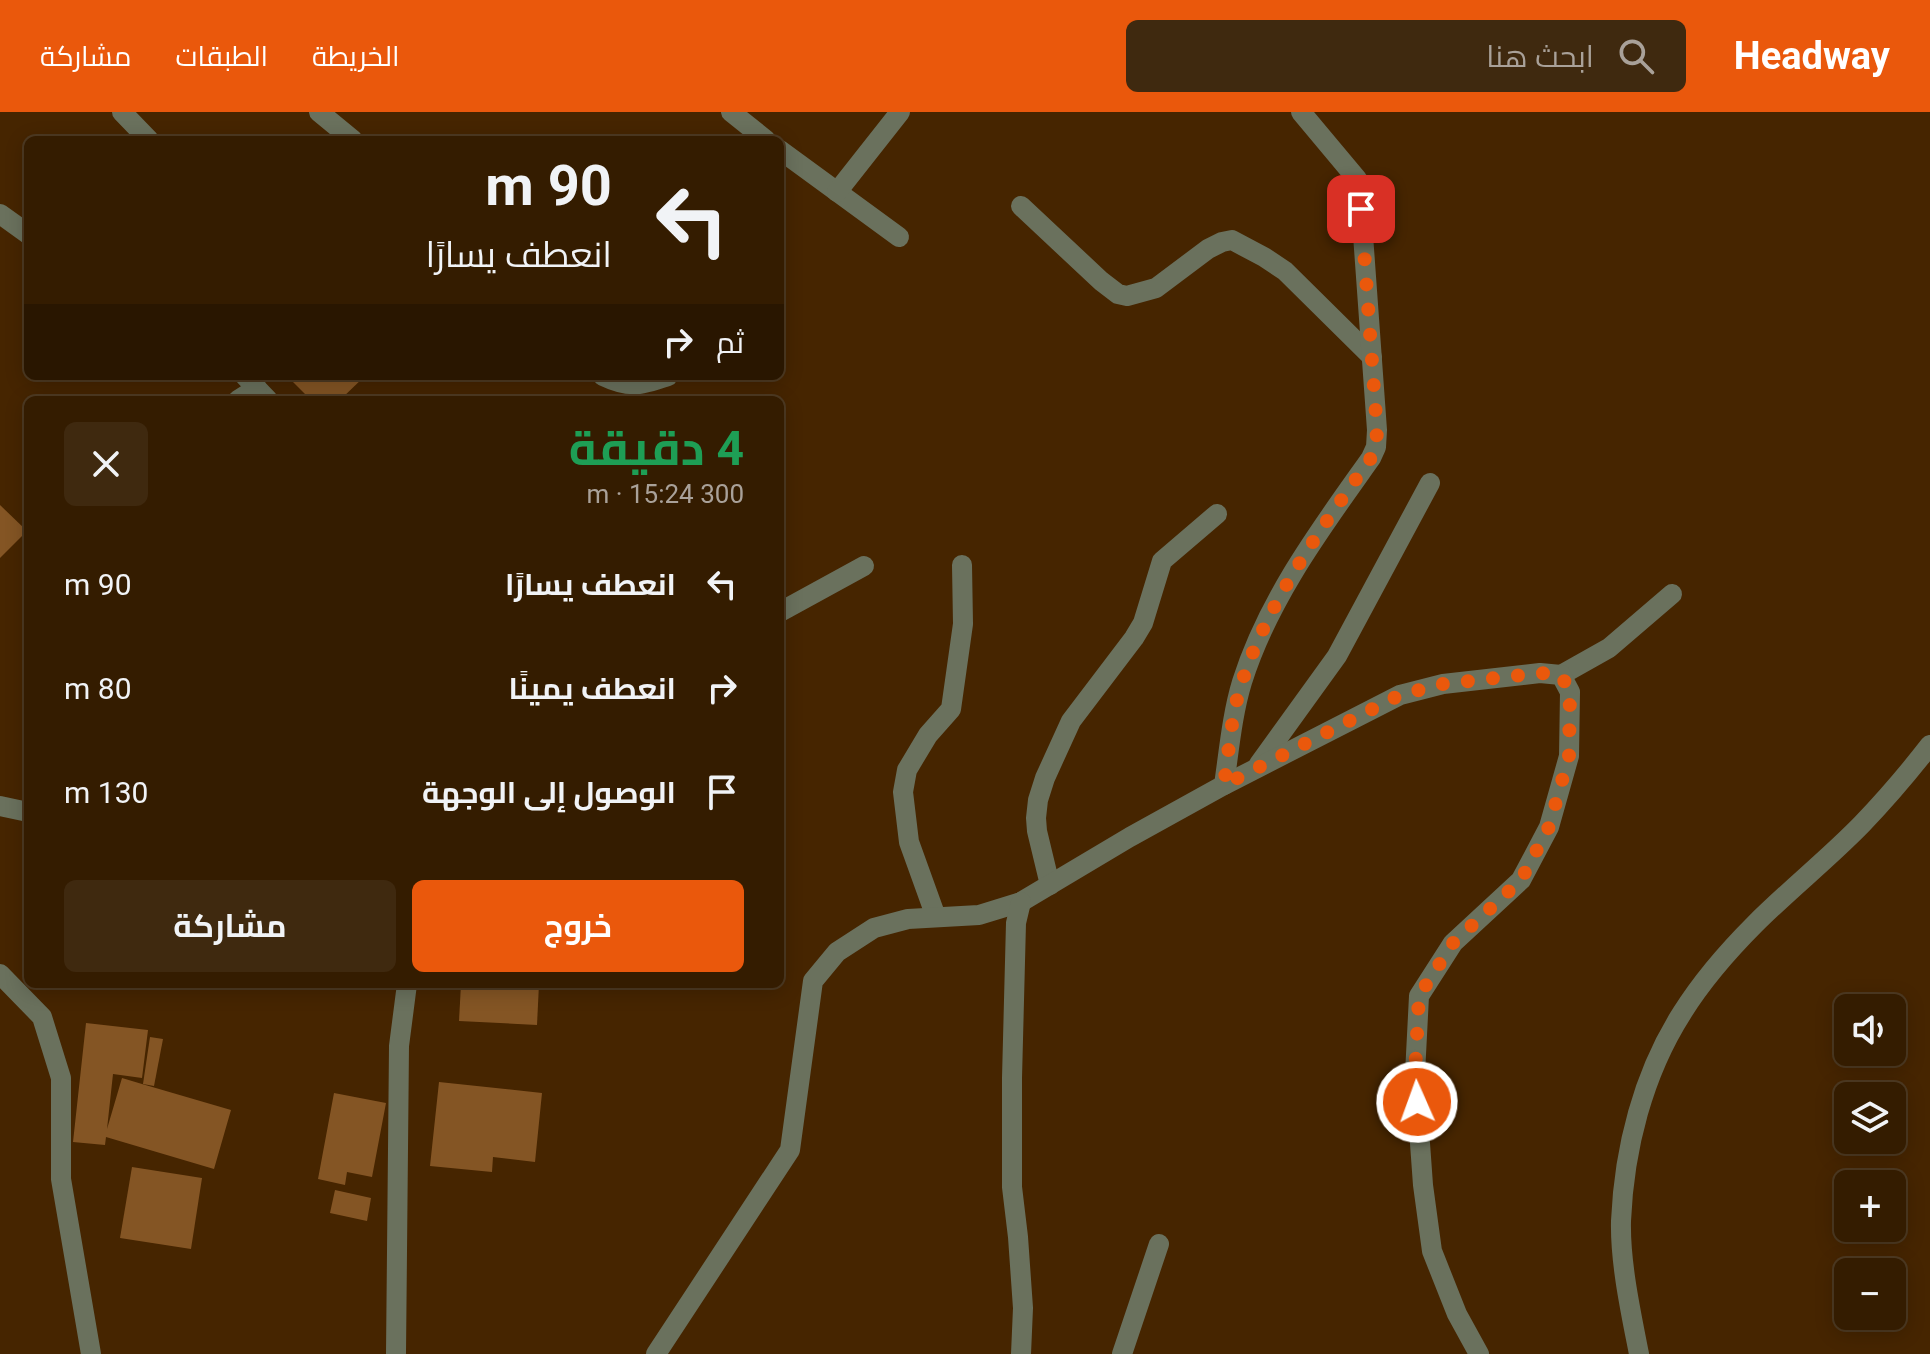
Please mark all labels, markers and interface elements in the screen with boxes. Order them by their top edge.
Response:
search box [1126,20,1686,92]
icon: search [1614,34,1658,78]
text: Headway [1734,34,1890,78]
text: ابحث هنا [1486,39,1594,74]
text: مشاركة [40,40,131,73]
text: الطبقات [175,40,268,73]
text: الخريطة [312,40,399,73]
text: 90 m [485,153,612,219]
icon: left [640,168,744,272]
pin [1327,175,1395,243]
icon: arrive [1339,187,1383,231]
text: انعطف يسارًا [426,234,612,276]
icon: right [656,320,700,364]
text: ثم [716,325,744,360]
text: 4 دقيقة [569,420,744,477]
button: close [64,422,148,506]
text: 300 m · 15:24 [586,479,744,509]
icon: left [700,562,744,606]
text: 90 m [64,567,132,602]
text: انعطف يسارًا [505,567,676,602]
icon: right [700,666,744,710]
text: 80 m [64,671,132,706]
text: انعطف يمينًا [509,671,676,706]
icon: arrive [700,770,744,814]
text: 130 m [64,775,148,810]
text: الوصول إلى الوجهة [422,775,676,810]
button: مشاركة [64,880,396,972]
button: خروج [412,880,744,972]
map controls [1834,994,1906,1330]
button: sound [1834,994,1906,1066]
position arrow [1375,1060,1459,1144]
button: layers [1834,1082,1906,1154]
button: + [1834,1170,1906,1242]
button: − [1834,1258,1906,1330]

